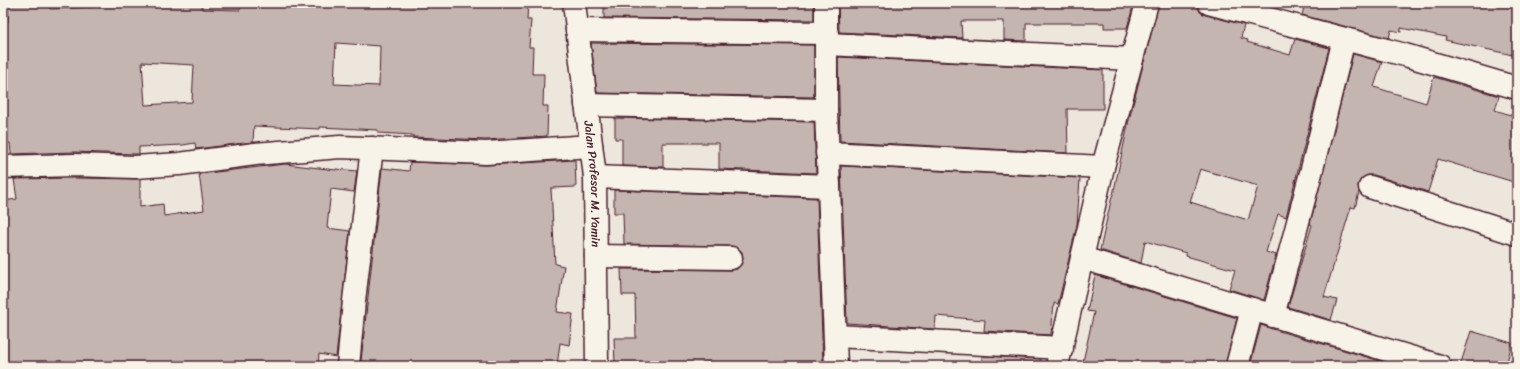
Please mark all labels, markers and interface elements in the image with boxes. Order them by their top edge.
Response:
street label: Jalan Profesor M. Yamin [577,118,607,248]

